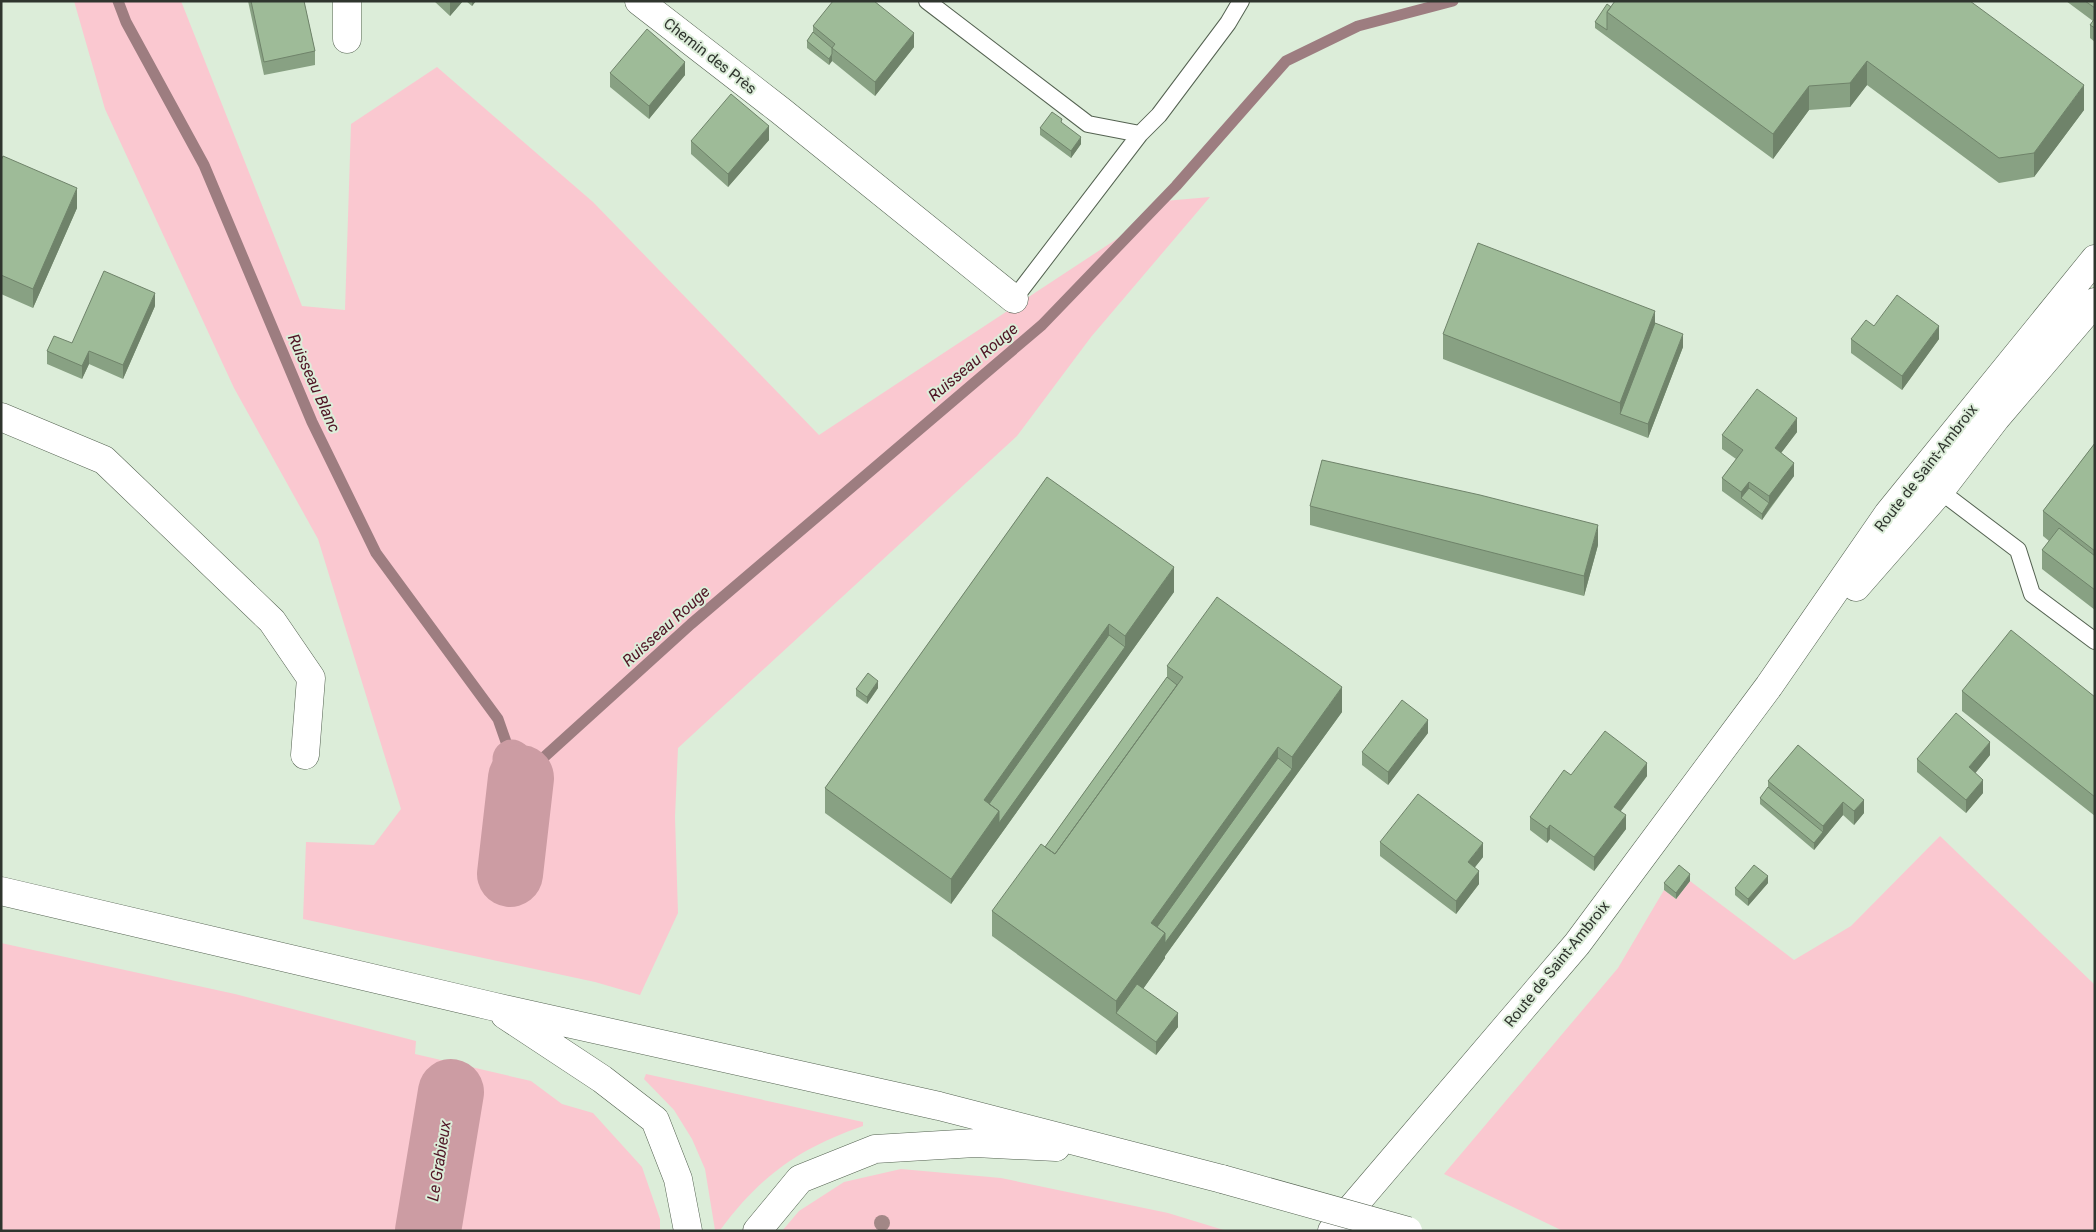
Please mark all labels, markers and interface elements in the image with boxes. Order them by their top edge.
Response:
street label: Chemin des Près [660,14,760,98]
water label: Ruisseau Rouge [924,319,1022,405]
water label: Ruisseau Blanc [284,331,344,435]
street label: Route de Saint-Ambroix [1871,400,1982,535]
water label: Ruisseau Rouge [618,582,714,670]
street label: Route de Saint-Ambroix [1501,897,1614,1031]
water label: Le Grabieux [423,1119,455,1203]

